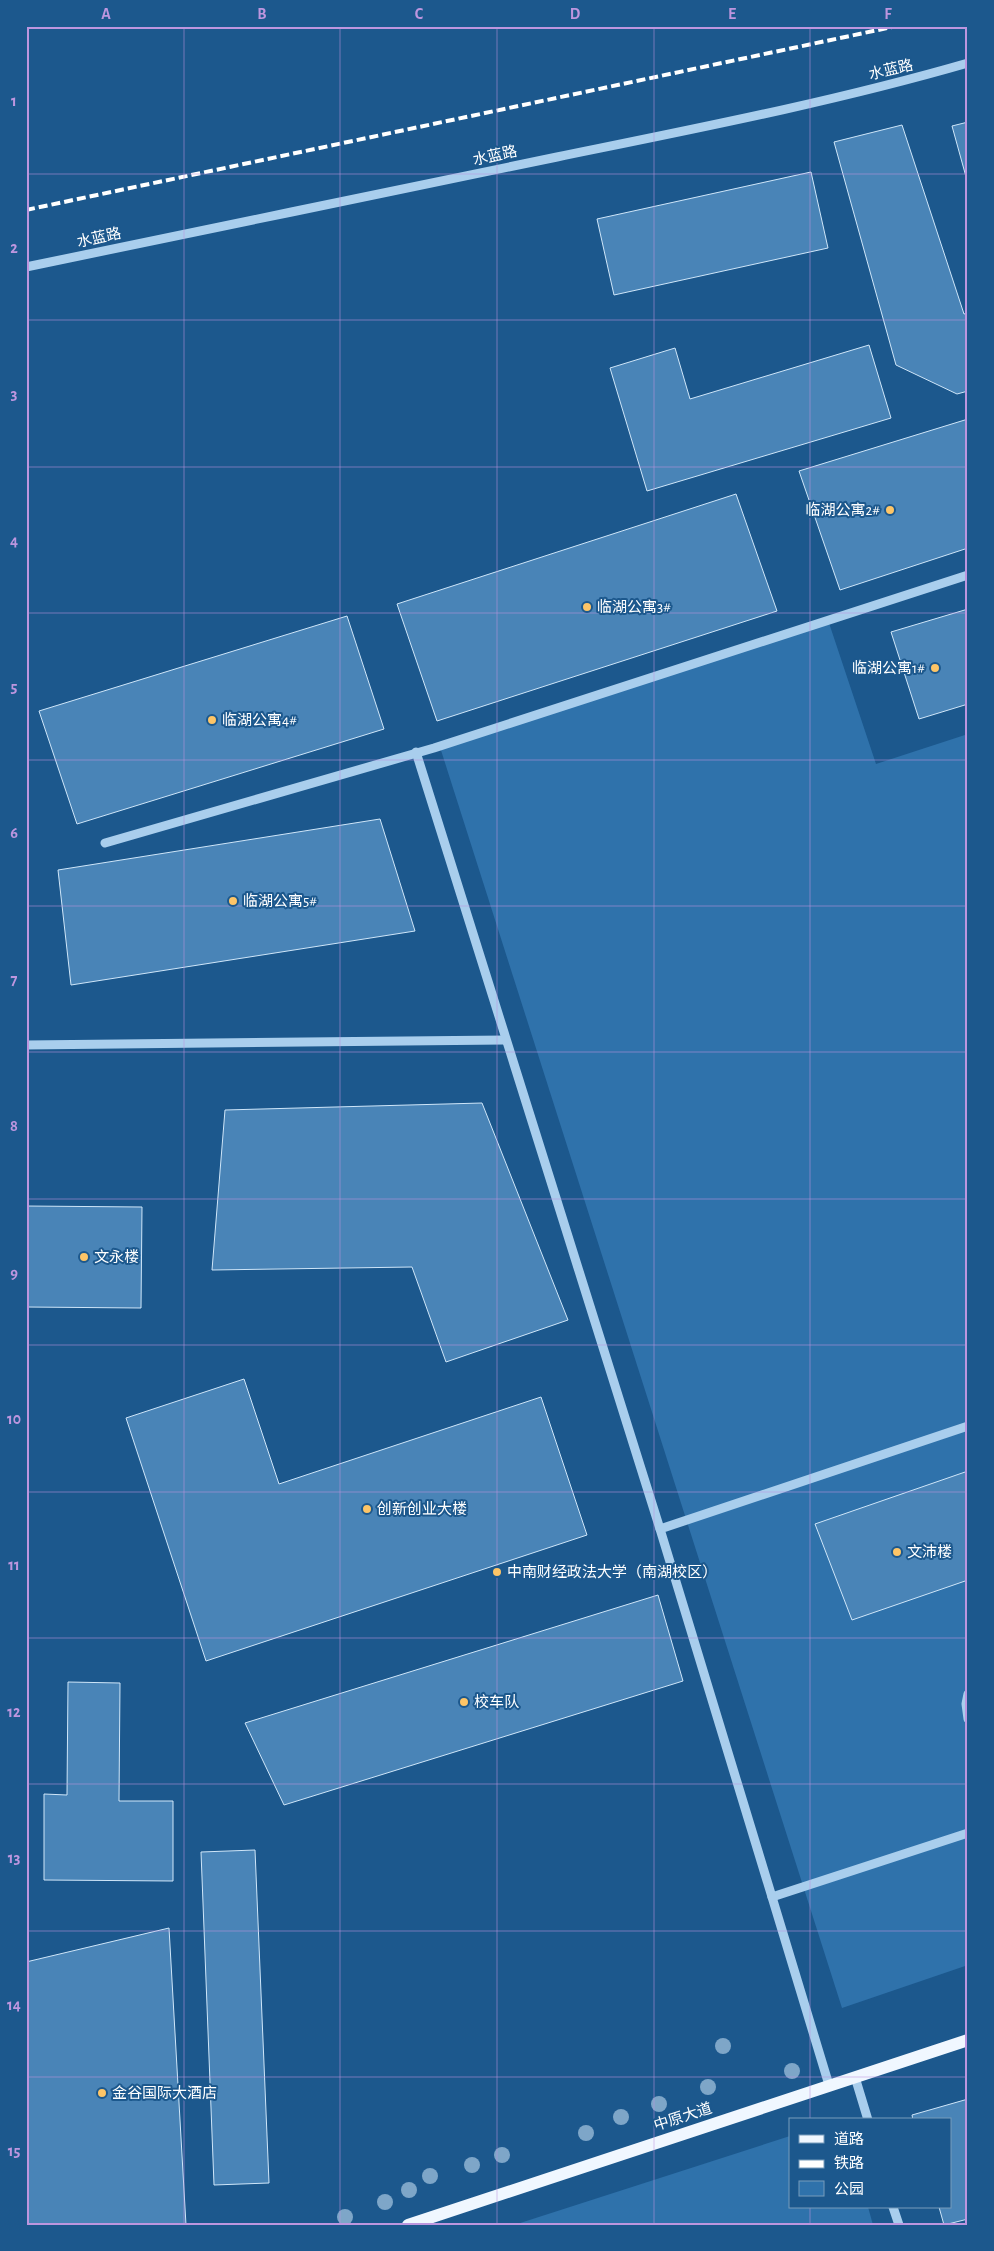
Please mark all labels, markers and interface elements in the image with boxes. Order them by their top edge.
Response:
text: A [101,6,111,22]
text: B [257,6,267,22]
text: C [415,6,424,22]
text: D [570,6,581,22]
text: E [728,6,736,22]
text: F [884,6,892,22]
street label: 水蓝路 [867,57,915,82]
text: 1 [11,93,17,109]
street label: 水蓝路 [471,143,519,168]
street label: 水蓝路 [75,225,123,250]
text: 2 [10,240,18,256]
text: 3 [11,386,18,402]
place label: 临湖公寓2# [805,501,880,518]
marker: 临湖公寓2# [884,504,896,516]
text: 4 [10,533,18,549]
place label: 临湖公寓3# [597,598,671,615]
marker: 临湖公寓3# [581,601,593,613]
place label: 临湖公寓1# [852,659,925,676]
marker: 临湖公寓1# [929,662,941,674]
text: 5 [11,679,18,695]
place label: 临湖公寓4# [222,711,297,728]
marker: 临湖公寓4# [206,714,218,726]
text: 6 [10,825,18,841]
place label: 临湖公寓5# [243,892,317,909]
marker: 临湖公寓5# [227,895,239,907]
text: 7 [11,972,18,988]
text: 8 [10,1118,18,1134]
place label: 文永楼 [94,1249,139,1265]
marker: 文永楼 [78,1251,90,1263]
text: 9 [10,1265,18,1281]
text: 10 [7,1411,21,1427]
place label: 创新创业大楼 [377,1500,467,1517]
marker: 创新创业大楼 [361,1503,373,1515]
place label: 文沛楼 [907,1544,952,1560]
marker: 文沛楼 [891,1546,903,1558]
text: 11 [8,1557,20,1573]
place label: 中南财经政法大学（南湖校区） [507,1563,717,1580]
marker: 中南财经政法大学（南湖校区） [491,1566,503,1578]
place label: 校车队 [474,1693,519,1710]
marker: 校车队 [458,1696,470,1708]
text: 12 [7,1704,21,1720]
text: 13 [8,1850,20,1866]
text: 14 [7,1997,21,2013]
place label: 金谷国际大酒店 [112,2085,217,2101]
marker: 金谷国际大酒店 [96,2087,108,2099]
street label: 中原大道 [652,2100,714,2133]
legend [789,2118,952,2208]
text: 道路 [834,2131,864,2147]
text: 15 [8,2143,20,2159]
text: 铁路 [834,2155,864,2171]
text: 公园 [834,2181,864,2197]

